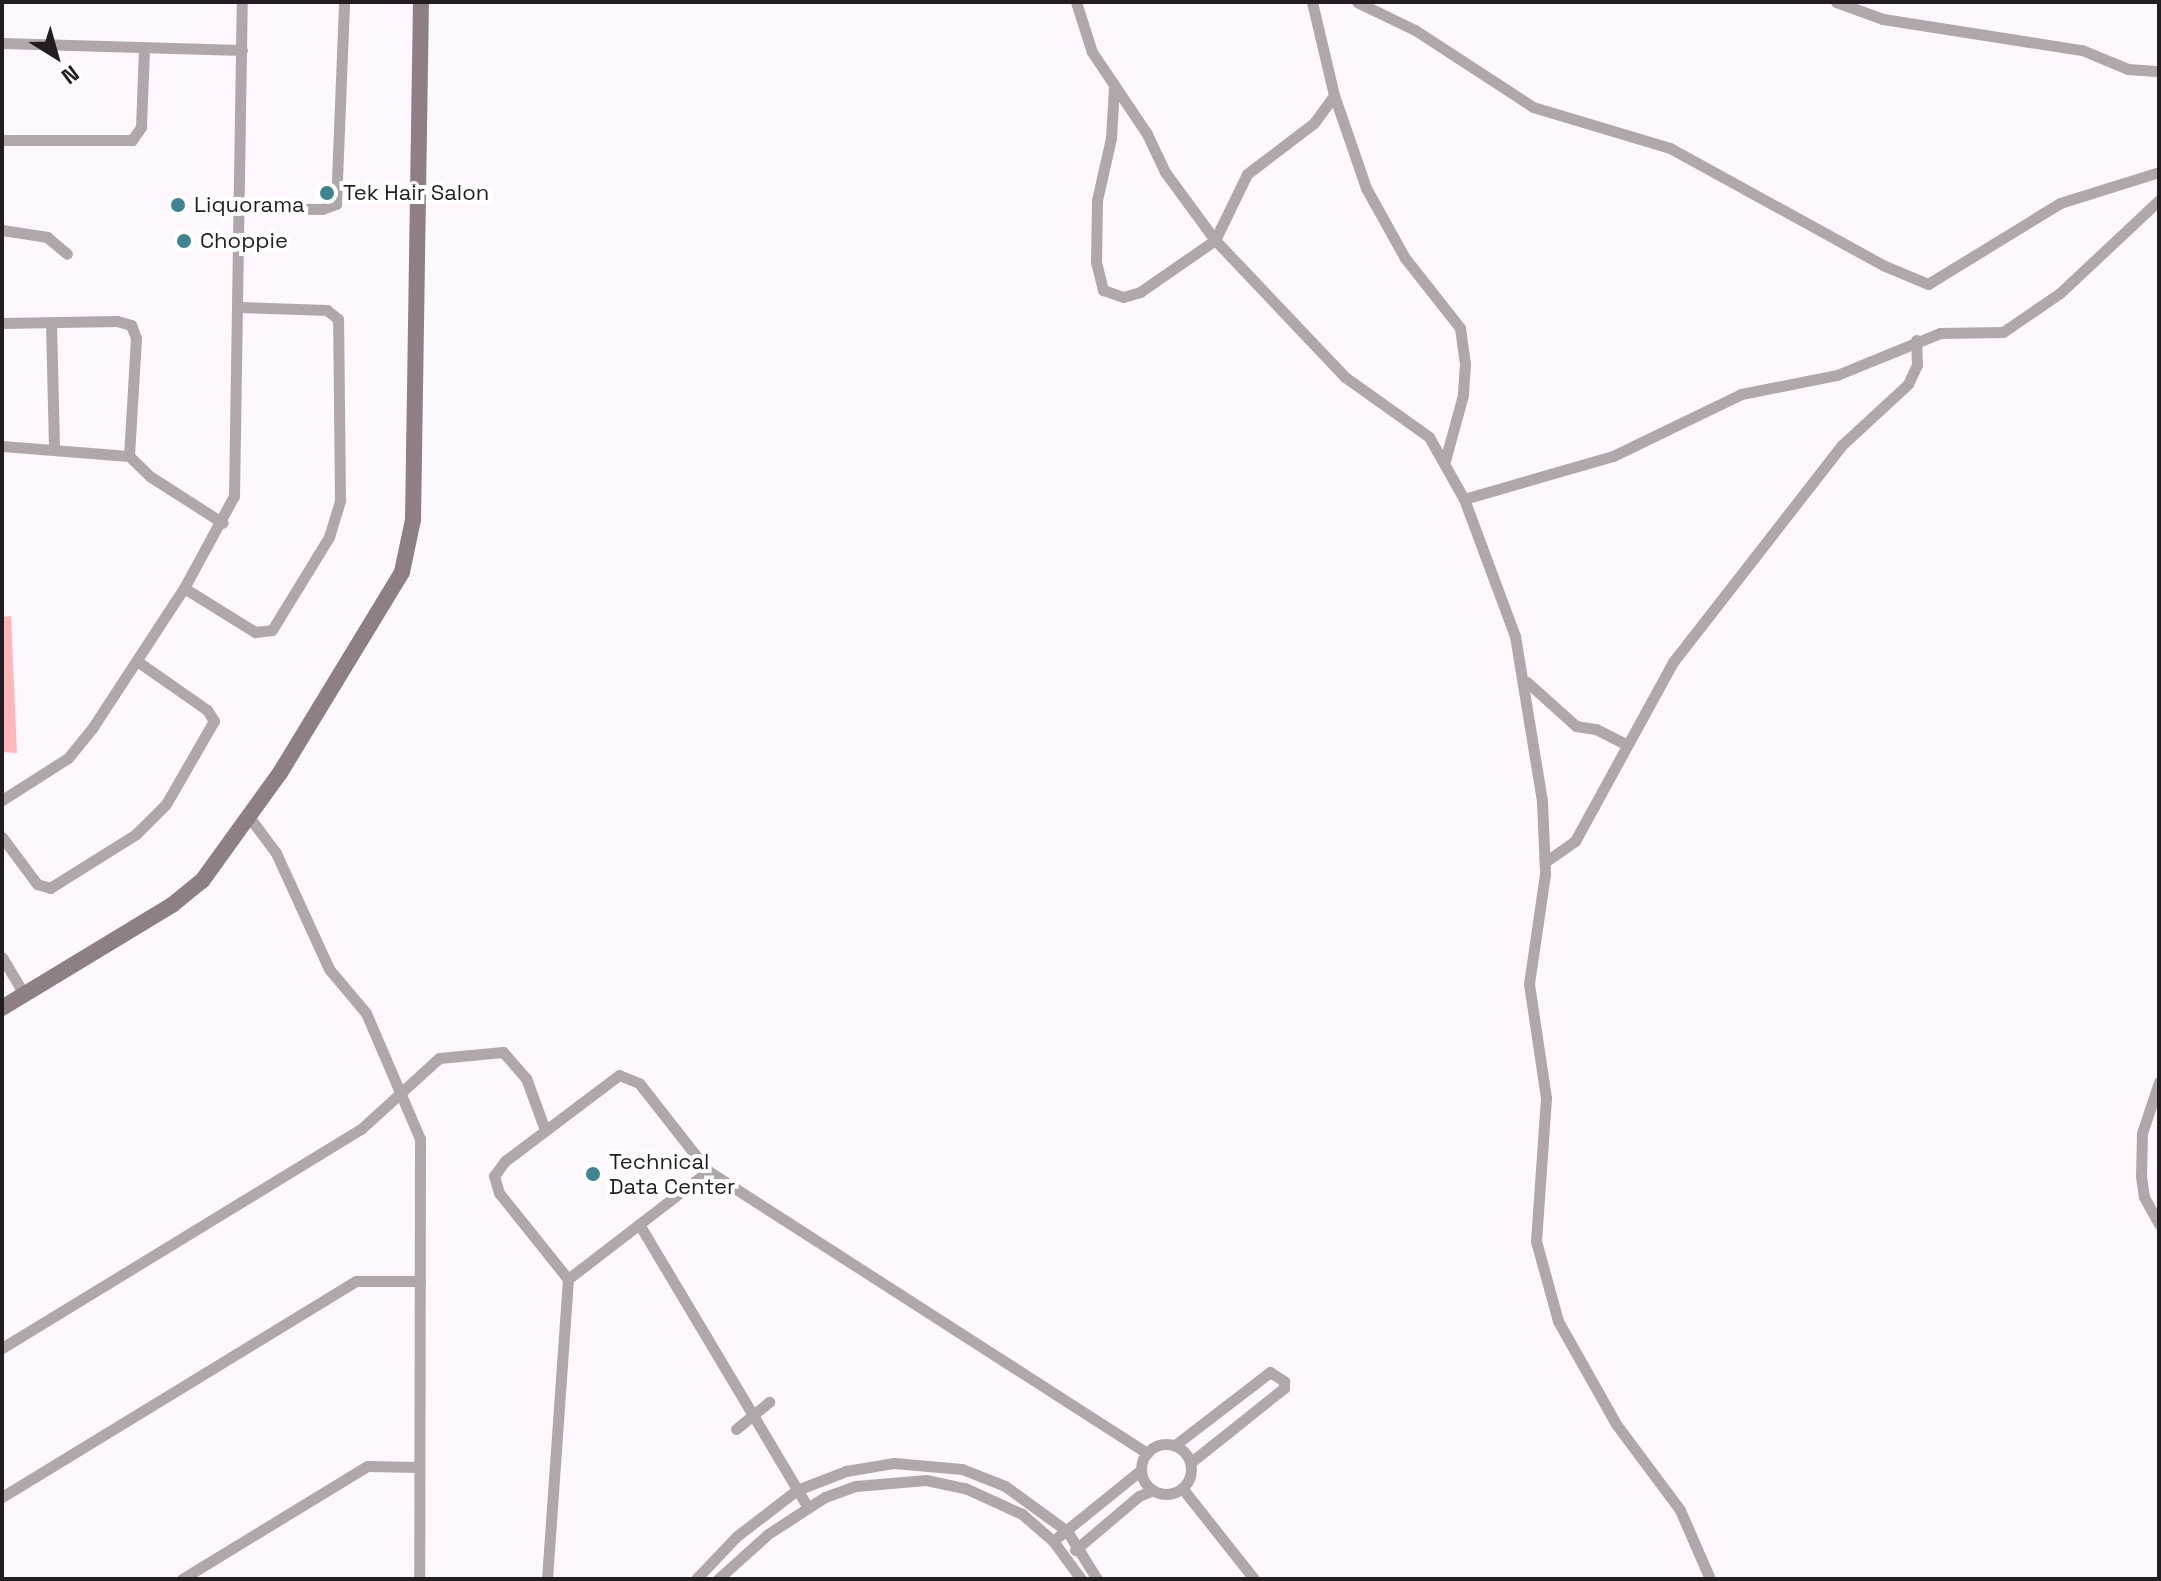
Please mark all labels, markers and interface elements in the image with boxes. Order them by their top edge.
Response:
north arrow [16,16,96,96]
text: N [56,60,85,91]
place label: Tek Hair Salon [343,180,489,206]
marker: Tek Hair Salon [318,184,336,202]
place label: Liquorama [194,192,305,218]
marker: Liquorama [169,196,187,214]
place label: Choppie [200,228,288,254]
marker: Choppie [175,232,193,250]
place label: Technical Data Center [609,1148,735,1200]
marker: Technical Data Center [584,1165,602,1183]

